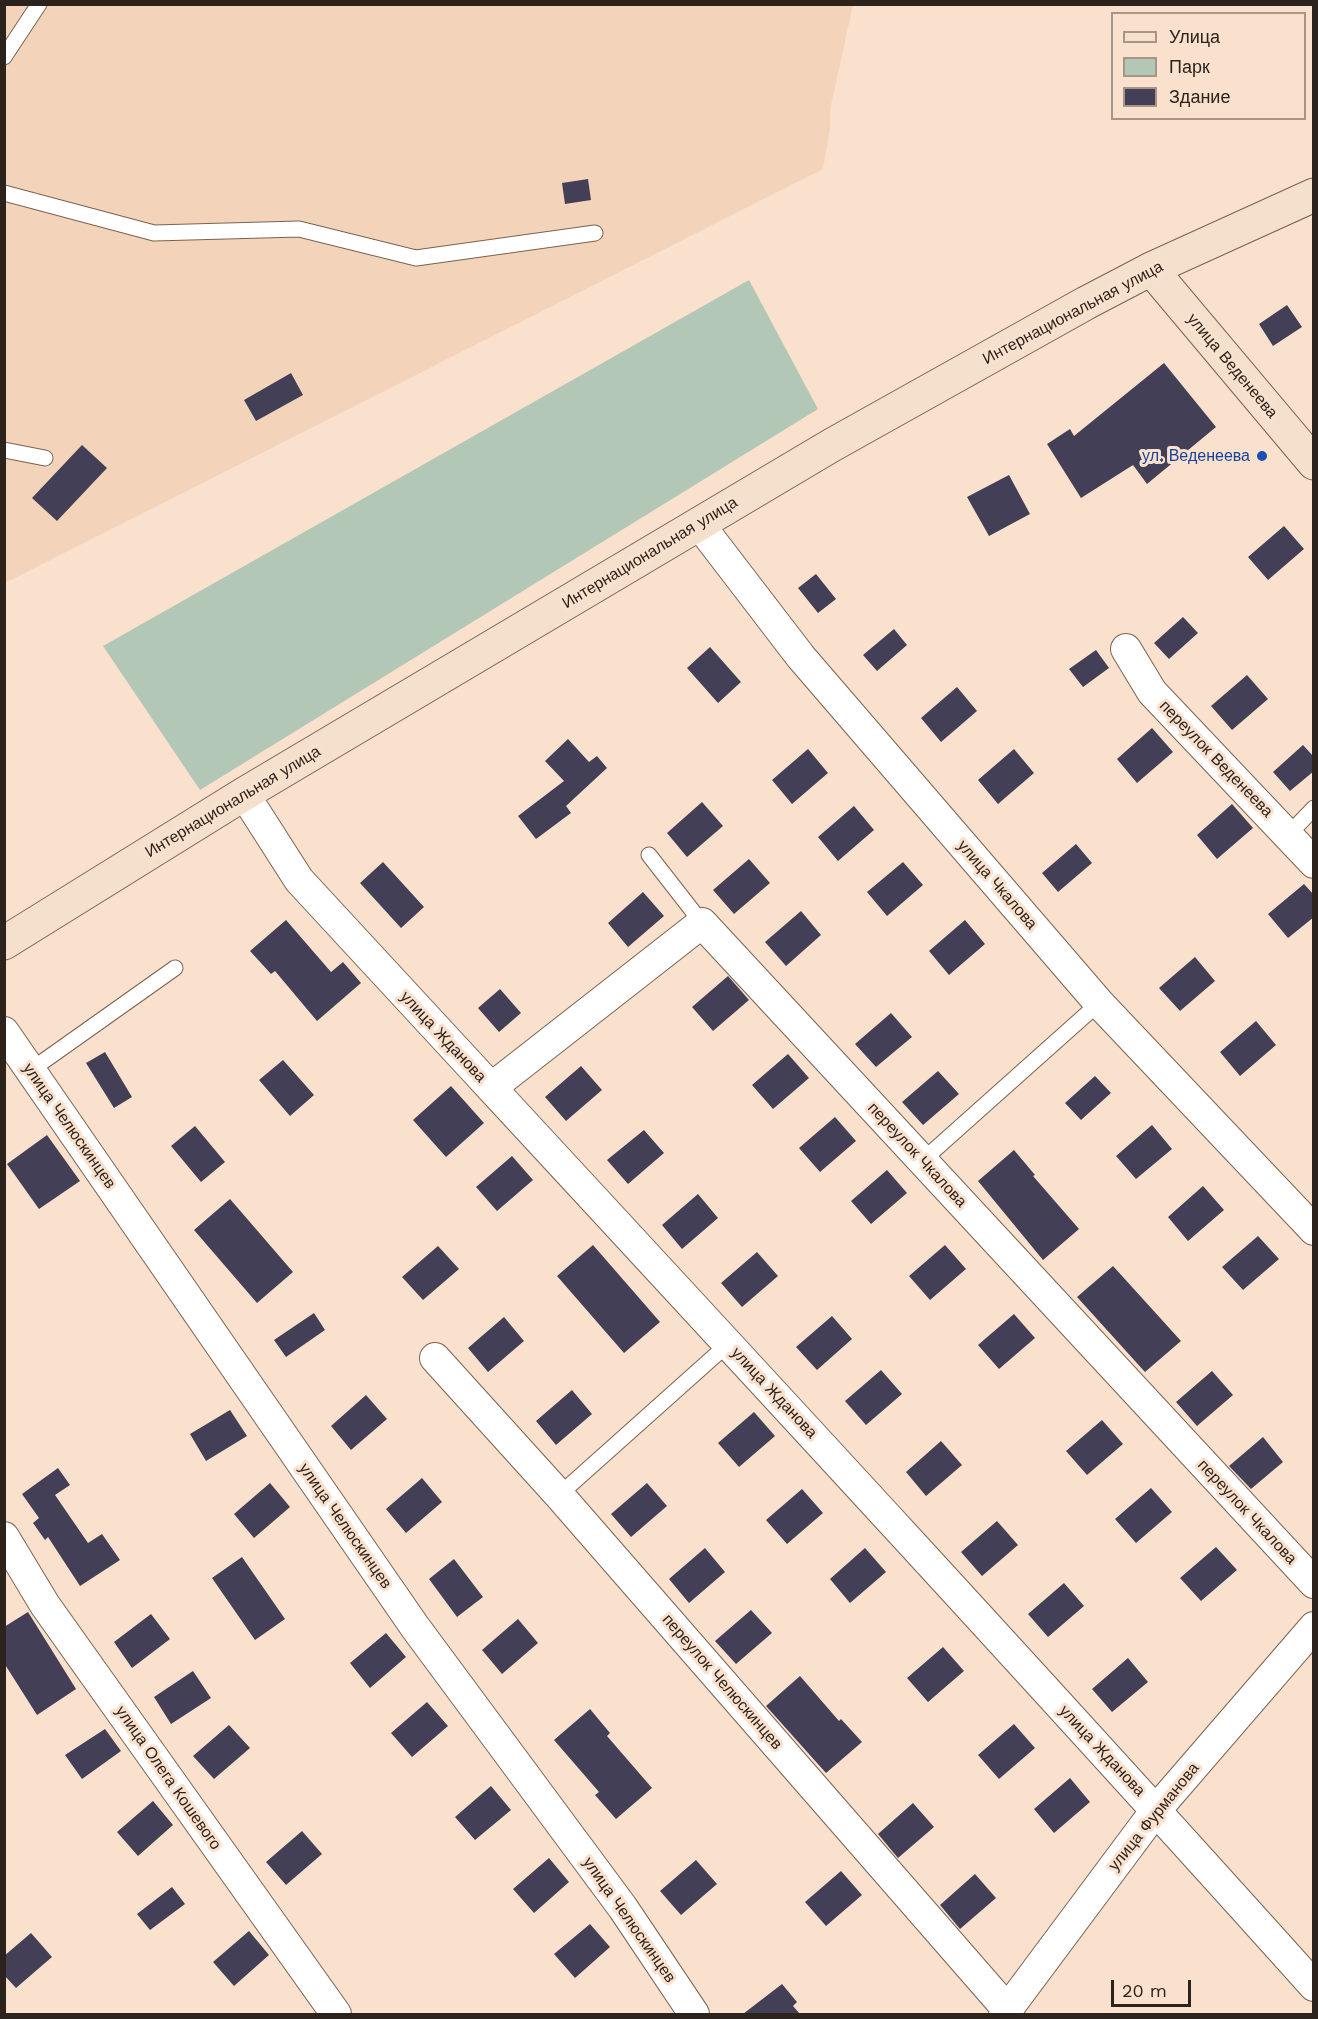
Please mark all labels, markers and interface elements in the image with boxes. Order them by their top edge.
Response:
legend [1111,12,1306,120]
text: Улица [1169,26,1220,47]
text: Парк [1169,56,1210,77]
text: Здание [1169,86,1230,107]
street label: Интернациональная улица [980,257,1166,369]
street label: улица Веденеева [1183,310,1281,422]
place label: ул. Веденеева [1142,446,1250,466]
marker: ул. Веденеева [1255,449,1269,463]
street label: Интернациональная улица [559,493,741,613]
street label: переулок Веденеева [1155,697,1277,821]
street label: Интернациональная улица [142,742,324,862]
street label: улица Чкалова [953,836,1041,934]
street label: улица Жданова [396,988,490,1086]
street label: улица Челюскинцев [18,1059,120,1193]
street label: переулок Чкалова [864,1099,970,1211]
street label: улица Жданова [727,1344,821,1442]
street label: переулок Чкалова [1194,1456,1300,1568]
street label: улица Челюскинцев [294,1459,396,1593]
street label: переулок Челюскинцев [658,1610,786,1754]
street label: улица Олега Кошевого [111,1702,225,1854]
street label: улица Жданова [1055,1702,1149,1800]
street label: улица Фурманова [1105,1759,1203,1875]
street label: улица Челюскинцев [578,1853,680,1987]
scale bar [1114,1968,1194,2006]
text: 20 m [1122,1980,1167,2001]

